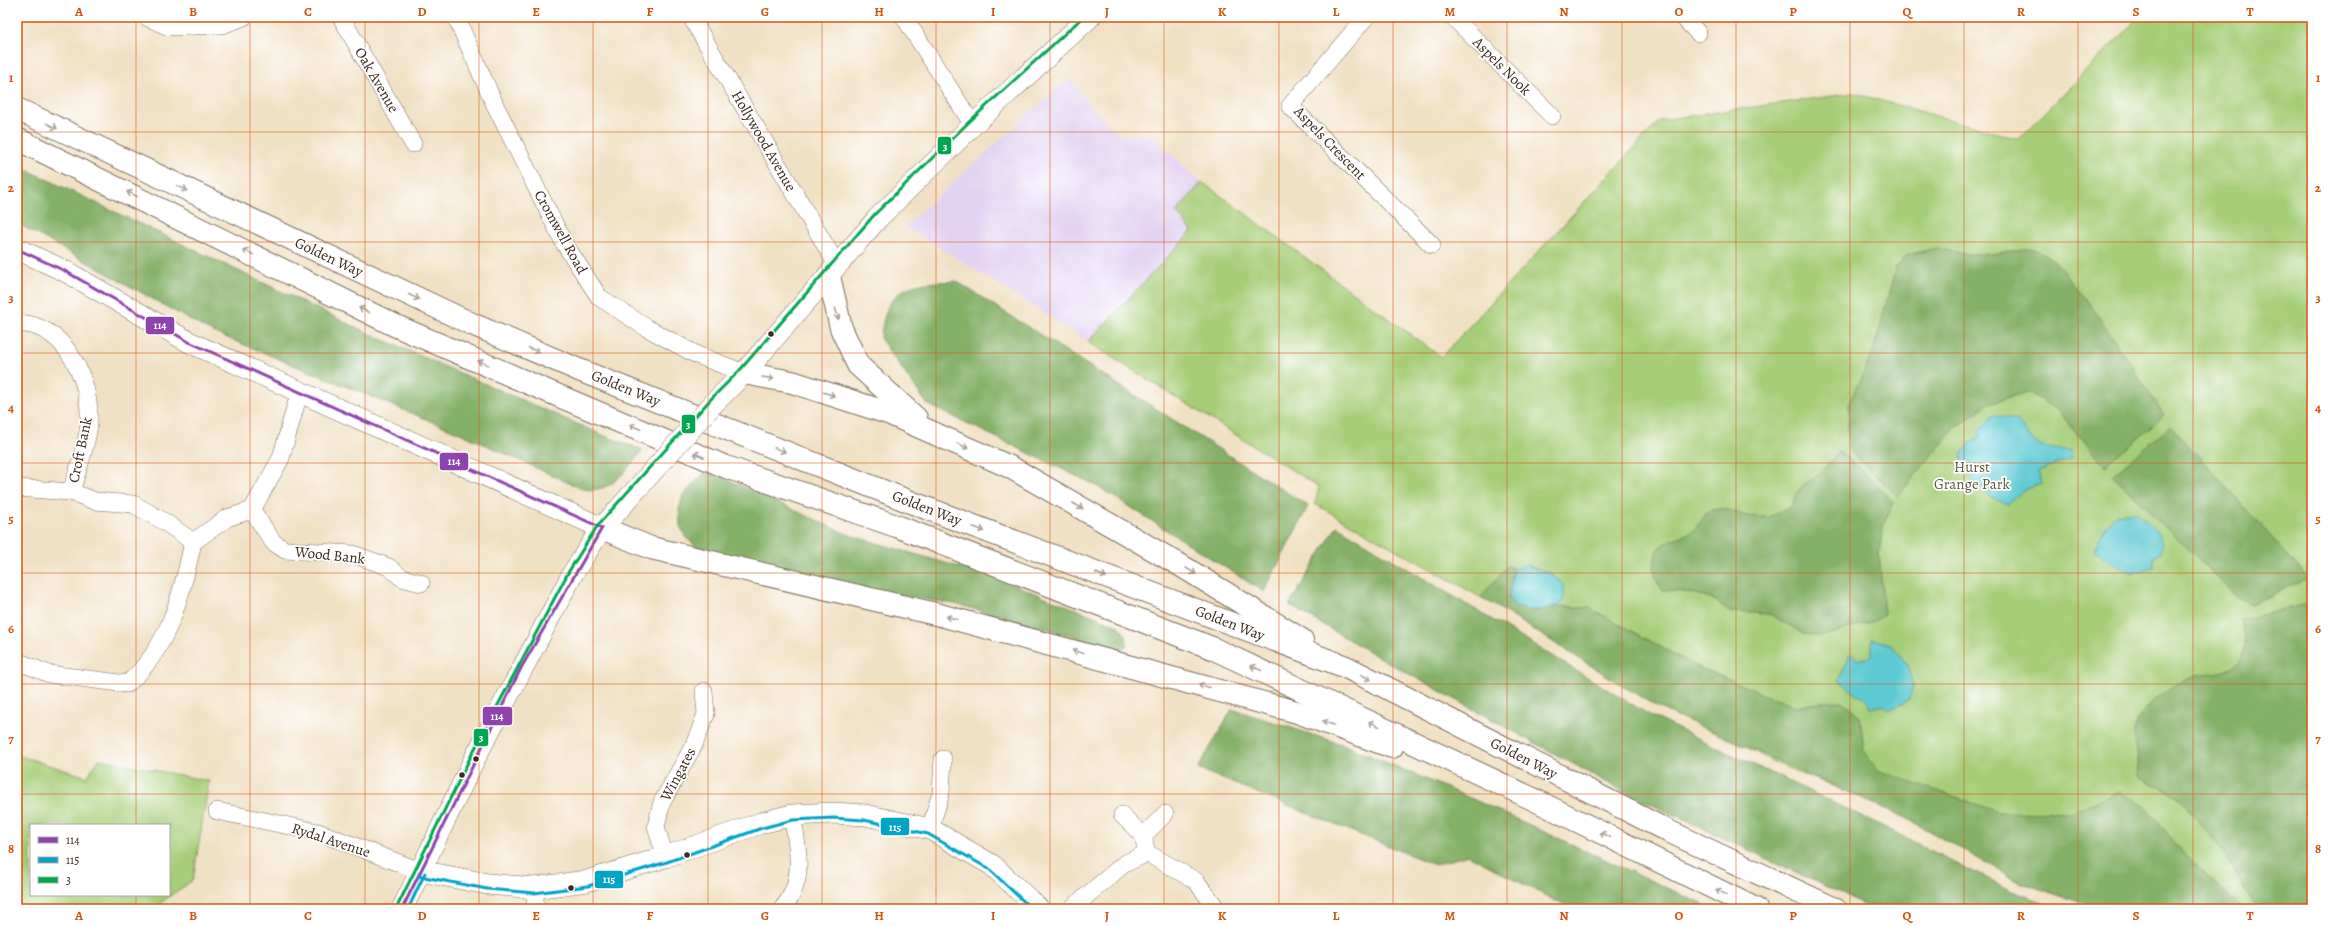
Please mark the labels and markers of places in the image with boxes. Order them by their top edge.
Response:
unlabelled marker [766,329,776,339]
unlabelled marker [471,754,481,764]
unlabelled marker [457,770,467,780]
unlabelled marker [682,850,692,860]
unlabelled marker [566,883,576,893]

